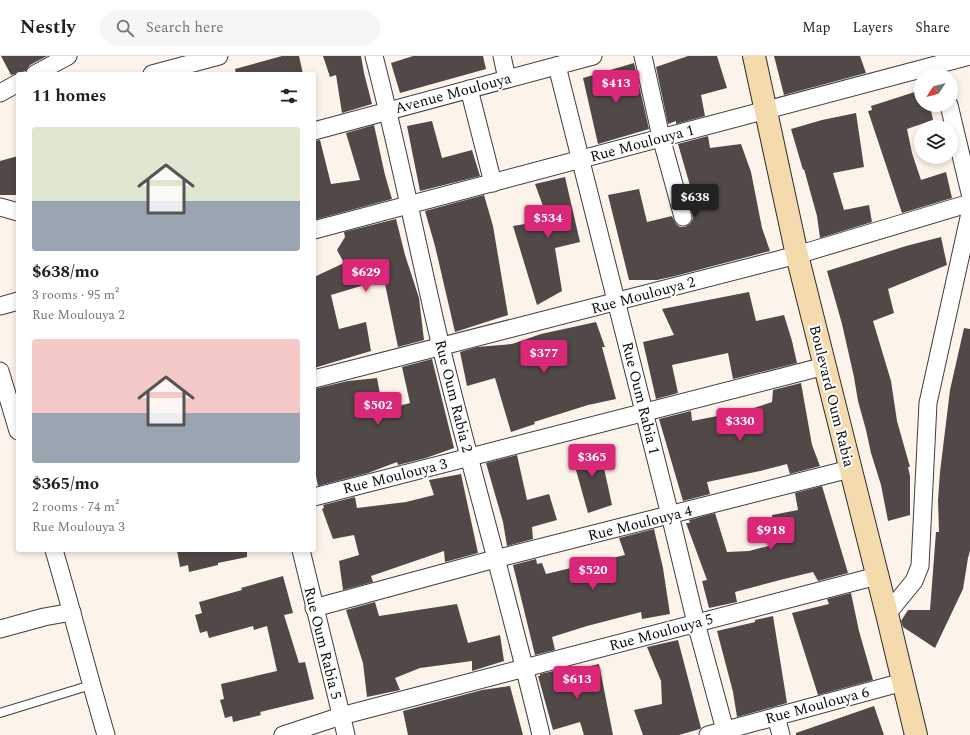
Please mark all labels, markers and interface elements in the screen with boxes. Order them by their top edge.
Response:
search box [100,10,380,46]
text: Nestly [20,13,76,42]
text: Search here [146,16,223,39]
icon: search [114,17,136,39]
text: Map [802,17,831,38]
text: Layers [853,17,893,38]
text: Share [915,17,950,38]
street label: Avenue Moulouya [392,67,515,120]
north arrow [914,68,958,112]
map controls [914,68,958,164]
pin: $413 [592,70,640,104]
text: $413 [601,73,631,93]
text: 11 homes [32,83,106,109]
icon: filters [278,85,300,107]
street label: Rue Moulouya 1 [587,119,697,168]
button: layers [914,120,958,164]
icon: home [130,153,202,225]
pin: $638 [671,184,719,218]
text: $638 [680,187,710,207]
pin: $534 [524,205,572,239]
text: $534 [533,208,563,228]
text: $638/mo [32,259,99,285]
pin: $629 [342,259,390,293]
text: $629 [351,262,381,282]
street label: Rue Moulouya 2 [588,271,698,320]
text: 3 rooms · 95 m² [32,285,119,305]
text: Rue Moulouya 2 [32,305,125,325]
street label: Boulevard Oum Rabia [803,323,860,470]
street label: Rue Oum Rabia 2 [428,337,479,455]
street label: Rue Oum Rabia 1 [615,339,666,457]
pin: $377 [520,340,568,374]
text: $377 [529,343,559,363]
icon: home [130,365,202,437]
pin: $502 [354,392,402,426]
text: $502 [363,395,393,415]
pin: $330 [716,408,764,442]
text: $330 [725,411,755,431]
pin: $365 [568,444,616,478]
text: $365 [577,447,607,467]
street label: Rue Moulouya 3 [340,452,450,501]
text: $365/mo [32,471,99,497]
text: 2 rooms · 74 m² [32,497,119,517]
street label: Rue Moulouya 4 [585,499,695,548]
text: Rue Moulouya 3 [32,517,125,537]
pin: $918 [747,517,795,551]
text: $918 [756,520,786,540]
pin: $520 [569,557,617,591]
text: $520 [578,560,608,580]
street label: Rue Oum Rabia 5 [297,584,348,702]
street label: Rue Moulouya 5 [606,608,716,657]
pin: $613 [553,666,601,700]
text: $613 [562,669,592,689]
street label: Rue Moulouya 6 [762,680,872,730]

